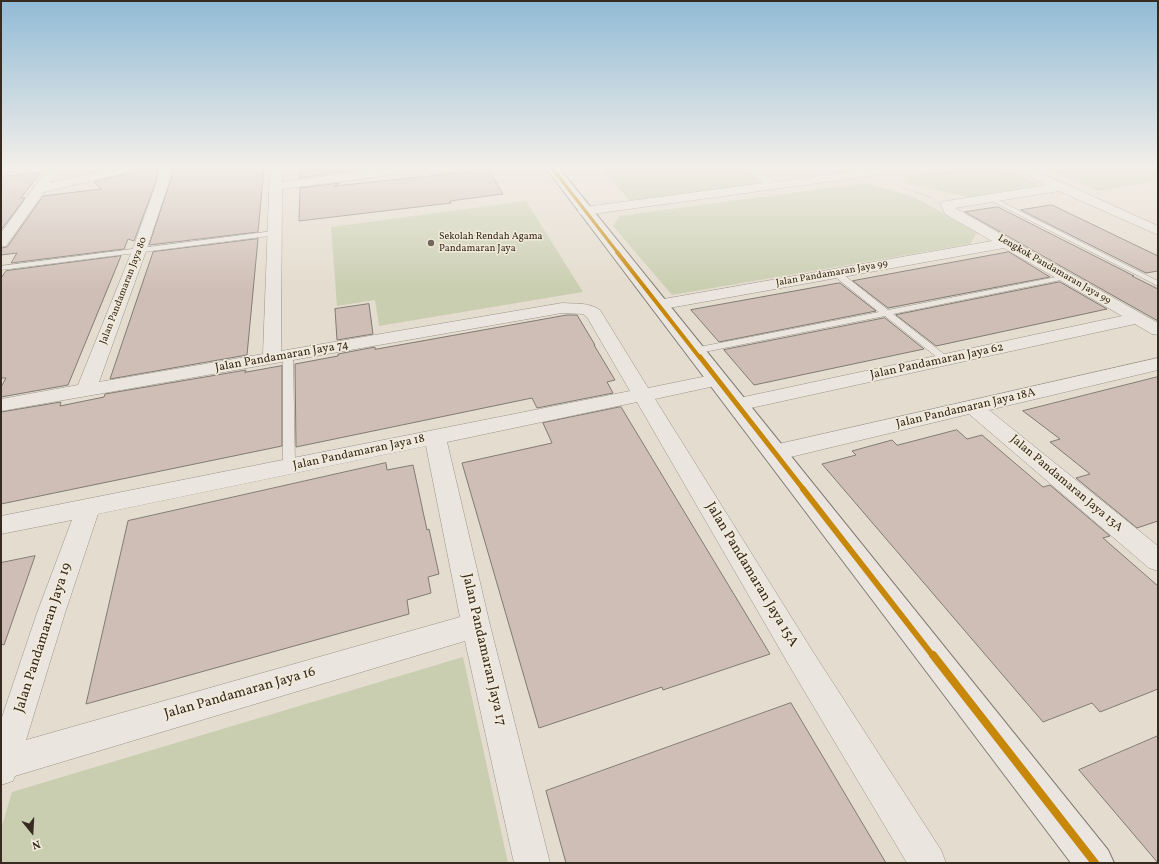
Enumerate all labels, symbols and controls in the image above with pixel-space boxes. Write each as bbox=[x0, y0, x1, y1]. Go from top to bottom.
place label: Sekolah Rendah Agama Pandamaran Jaya bbox=[439, 231, 543, 254]
street label: Lengkok Pandamaran Jaya 99 bbox=[995, 233, 1113, 307]
street label: Jalan Pandamaran Jaya 80 bbox=[98, 236, 150, 346]
marker: Sekolah Rendah Agama Pandamaran Jaya bbox=[426, 238, 436, 248]
street label: Jalan Pandamaran Jaya 99 bbox=[775, 258, 889, 290]
street label: Jalan Pandamaran Jaya 74 bbox=[214, 338, 350, 376]
street label: Jalan Pandamaran Jaya 62 bbox=[869, 341, 1005, 383]
street label: Jalan Pandamaran Jaya 18A bbox=[895, 386, 1037, 432]
street label: Jalan Pandamaran Jaya 18 bbox=[292, 432, 426, 474]
street label: Jalan Pandamaran Jaya 13A bbox=[1007, 433, 1125, 535]
street label: Jalan Pandamaran Jaya 15A bbox=[701, 499, 801, 651]
street label: Jalan Pandamaran Jaya 19 bbox=[12, 561, 76, 715]
street label: Jalan Pandamaran Jaya 17 bbox=[457, 572, 509, 728]
street label: Jalan Pandamaran Jaya 16 bbox=[162, 664, 318, 724]
north arrow bbox=[12, 812, 52, 852]
text: N bbox=[30, 836, 42, 852]

